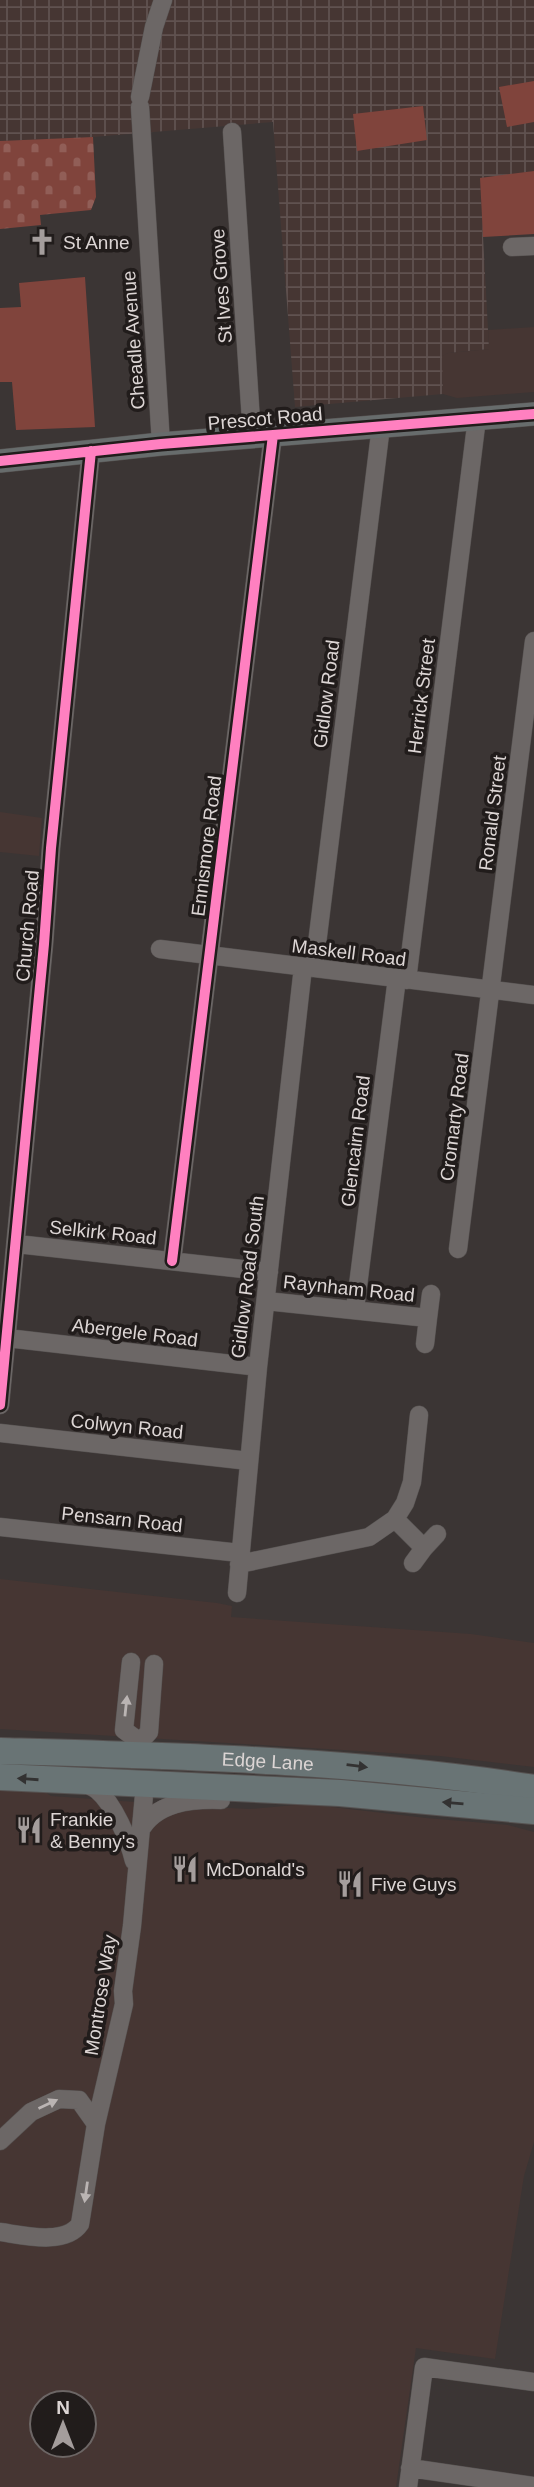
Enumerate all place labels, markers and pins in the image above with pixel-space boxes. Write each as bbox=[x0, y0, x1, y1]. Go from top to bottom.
church icon: St Anne bbox=[27, 227, 57, 257]
place label: St Anne bbox=[63, 232, 130, 253]
place label: Frankie & Benny's bbox=[50, 1809, 135, 1852]
restaurant icon: Frankie & Benny's bbox=[14, 1815, 44, 1845]
restaurant icon: McDonald's bbox=[170, 1854, 200, 1884]
place label: McDonald's bbox=[206, 1859, 305, 1880]
restaurant icon: Five Guys bbox=[335, 1869, 365, 1899]
place label: Five Guys bbox=[371, 1874, 457, 1895]

